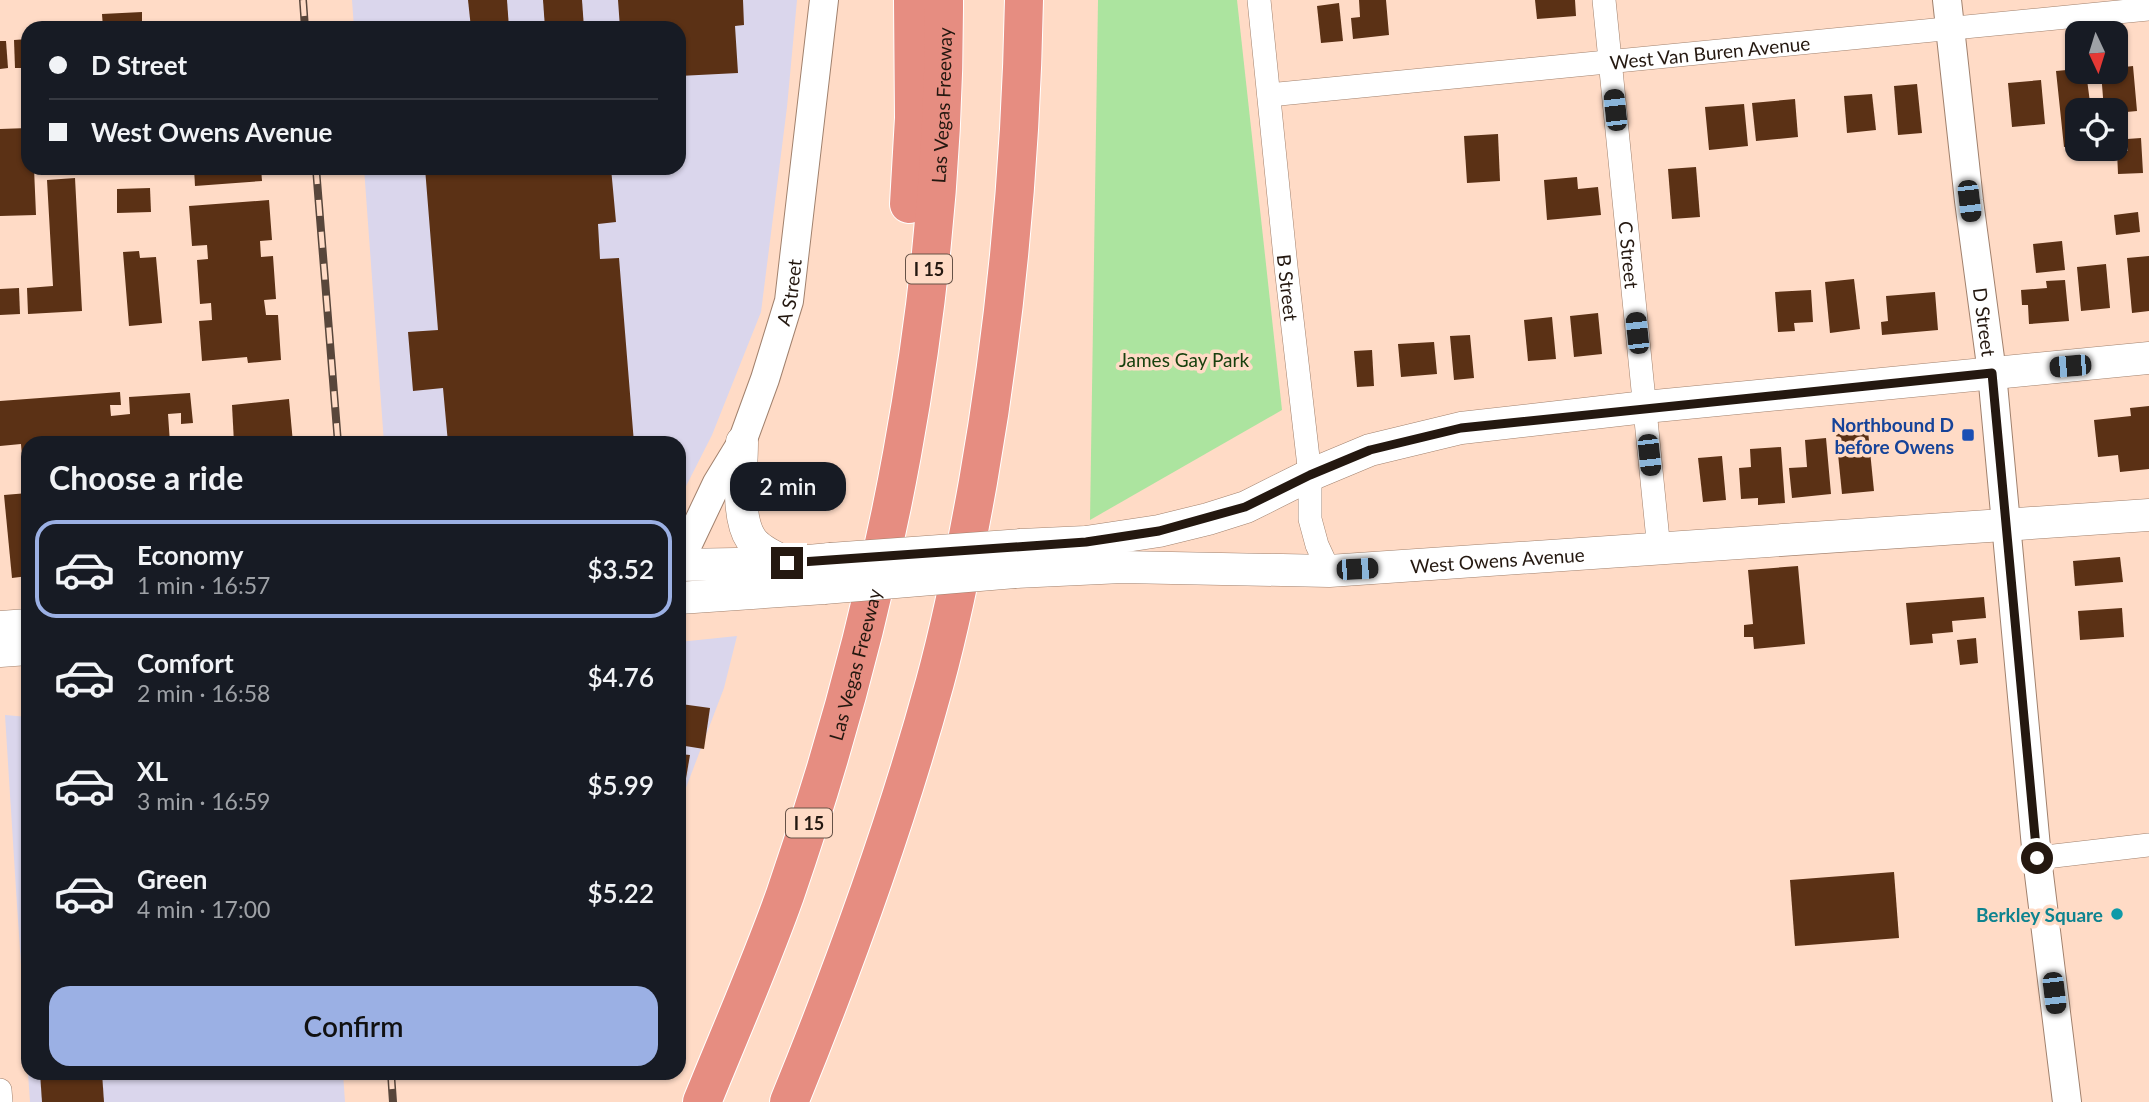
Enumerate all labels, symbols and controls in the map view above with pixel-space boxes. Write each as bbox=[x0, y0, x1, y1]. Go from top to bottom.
north arrow bbox=[2065, 21, 2128, 84]
map controls bbox=[2065, 21, 2128, 161]
street label: Las Vegas Freeway bbox=[926, 27, 955, 184]
street label: West Van Buren Avenue bbox=[1609, 31, 1811, 73]
text: D Street bbox=[91, 49, 187, 81]
car bbox=[1603, 88, 1628, 132]
button: locate bbox=[2065, 98, 2128, 161]
text: West Owens Avenue bbox=[91, 116, 333, 148]
car bbox=[1957, 179, 1982, 223]
street label: C Street bbox=[1615, 220, 1644, 290]
street label: B Street bbox=[1273, 253, 1304, 322]
road number: I 15 bbox=[906, 255, 952, 284]
street label: A Street bbox=[771, 257, 805, 328]
street label: D Street bbox=[1969, 286, 2001, 358]
car bbox=[1625, 311, 1650, 355]
park label: James Gay Park bbox=[1119, 348, 1249, 371]
car bbox=[2049, 354, 2092, 378]
place label: Northbound D before Owens bbox=[1831, 413, 1954, 458]
marker: Northbound D before Owens bbox=[1960, 427, 1976, 443]
car bbox=[1637, 433, 1662, 477]
text: Choose a ride bbox=[49, 458, 243, 497]
callout: 2 min bbox=[729, 462, 845, 510]
text: 2 min bbox=[760, 472, 816, 500]
icon: car bbox=[53, 538, 116, 601]
text: Economy bbox=[137, 539, 243, 571]
street label: West Owens Avenue bbox=[1410, 542, 1585, 577]
route end bbox=[771, 547, 803, 579]
text: $3.52 bbox=[588, 553, 654, 585]
car bbox=[1336, 557, 1379, 581]
text: 1 min · 16:57 bbox=[137, 571, 270, 599]
street label: Las Vegas Freeway bbox=[823, 586, 885, 743]
icon: car bbox=[53, 646, 116, 709]
text: Comfort bbox=[137, 647, 234, 679]
text: $4.76 bbox=[588, 661, 654, 693]
text: 2 min · 16:58 bbox=[137, 679, 270, 707]
icon: car bbox=[53, 754, 116, 817]
text: XL bbox=[137, 755, 168, 787]
text: $5.99 bbox=[588, 769, 654, 801]
text: 3 min · 16:59 bbox=[137, 787, 270, 815]
road number: I 15 bbox=[786, 808, 832, 838]
route start bbox=[2021, 842, 2053, 874]
icon: car bbox=[53, 862, 116, 925]
text: Green bbox=[137, 863, 207, 895]
text: $5.22 bbox=[588, 877, 654, 909]
text: 4 min · 17:00 bbox=[137, 895, 270, 923]
place label: Berkley Square bbox=[1976, 903, 2103, 926]
marker: Berkley Square bbox=[2109, 906, 2125, 922]
car bbox=[2042, 971, 2067, 1015]
button: Confirm bbox=[49, 986, 658, 1066]

